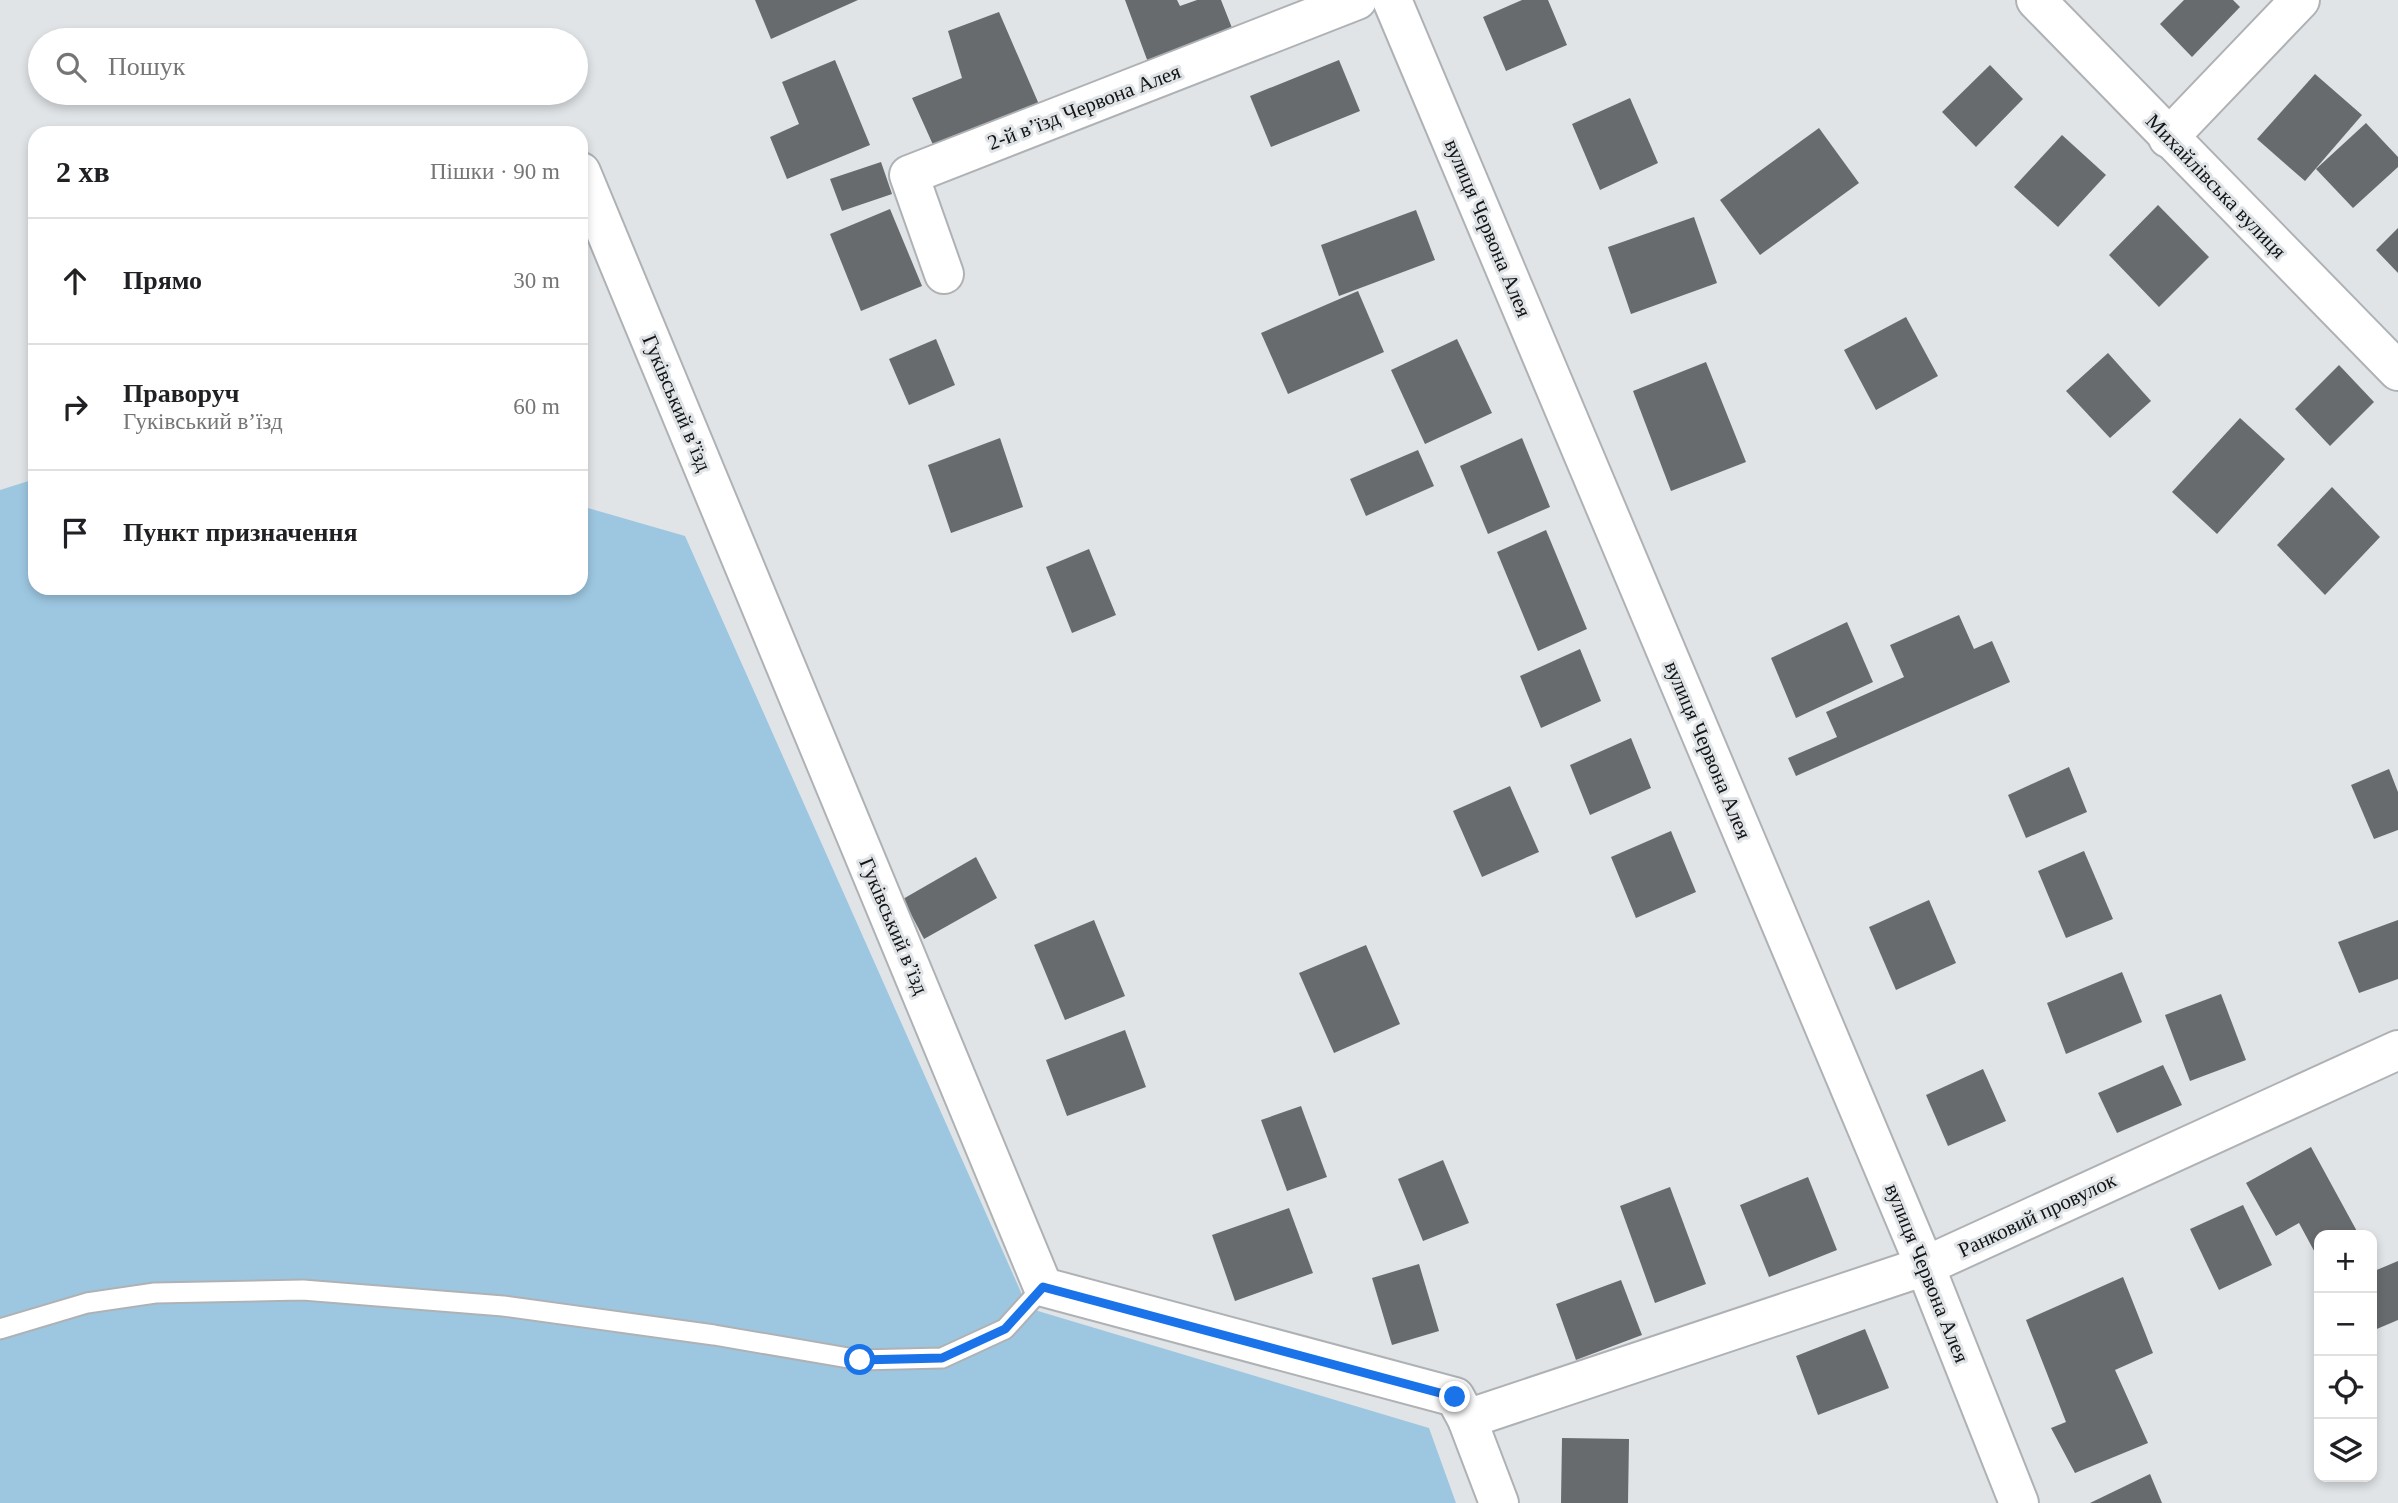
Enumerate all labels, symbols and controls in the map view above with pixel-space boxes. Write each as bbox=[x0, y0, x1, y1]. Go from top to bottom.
search box bbox=[28, 28, 588, 105]
icon: search bbox=[52, 48, 90, 86]
text: Пошук bbox=[108, 52, 185, 81]
street label: 2-й в’їзд Червона Алея bbox=[984, 59, 1184, 155]
street label: Михайлівська вулиця bbox=[2141, 109, 2291, 263]
street label: вулиця Червона Алея bbox=[1440, 135, 1536, 321]
text: 2 хв bbox=[56, 155, 110, 188]
text: Пішки · 90 m bbox=[430, 159, 560, 184]
icon: ahead bbox=[56, 262, 94, 300]
text: Прямо bbox=[123, 266, 202, 295]
text: 30 m bbox=[513, 268, 560, 293]
street label: Гуківський в’їзд bbox=[637, 331, 717, 475]
text: Праворуч bbox=[123, 379, 239, 408]
icon: right bbox=[56, 388, 94, 426]
text: 60 m bbox=[513, 394, 560, 419]
text: Гуківський в’їзд bbox=[123, 409, 283, 434]
icon: arrive bbox=[56, 514, 94, 552]
text: Пункт призначення bbox=[123, 518, 358, 547]
street label: вулиця Червона Алея bbox=[1660, 657, 1756, 843]
street label: Гуківський в’їзд bbox=[854, 854, 934, 998]
street label: Ранковий провулок bbox=[1954, 1168, 2121, 1262]
street label: вулиця Червона Алея bbox=[1880, 1180, 1974, 1366]
map controls bbox=[2314, 1230, 2377, 1482]
button: + bbox=[2314, 1230, 2377, 1293]
button: − bbox=[2314, 1293, 2377, 1356]
route start bbox=[844, 1344, 875, 1375]
button: locate bbox=[2314, 1356, 2377, 1419]
route end bbox=[1439, 1381, 1470, 1412]
button: layers bbox=[2314, 1419, 2377, 1482]

